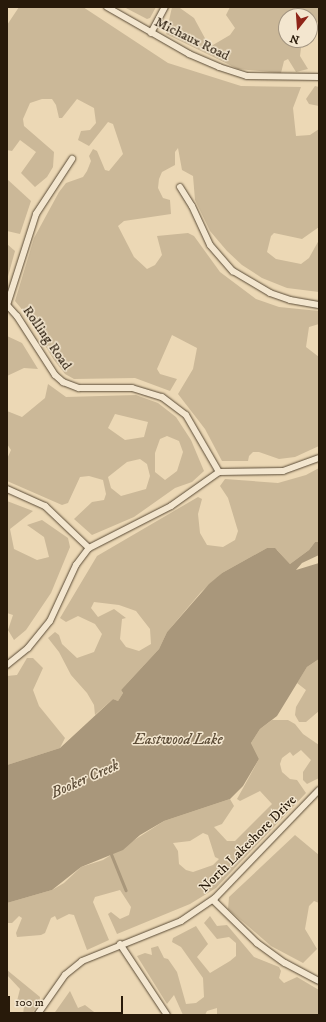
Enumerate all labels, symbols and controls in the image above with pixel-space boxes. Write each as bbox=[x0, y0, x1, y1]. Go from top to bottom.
north arrow bbox=[278, 8, 318, 48]
street label: Michaux Road bbox=[152, 14, 232, 64]
text: N bbox=[288, 31, 301, 47]
street label: Rolling Road bbox=[19, 303, 75, 373]
water label: Eastwood Lake bbox=[134, 731, 222, 749]
water label: Booker Creek bbox=[48, 756, 122, 802]
street label: North Lakeshore Drive bbox=[196, 792, 300, 896]
scale bar bbox=[10, 988, 125, 1014]
text: 100 m bbox=[15, 995, 44, 1010]

